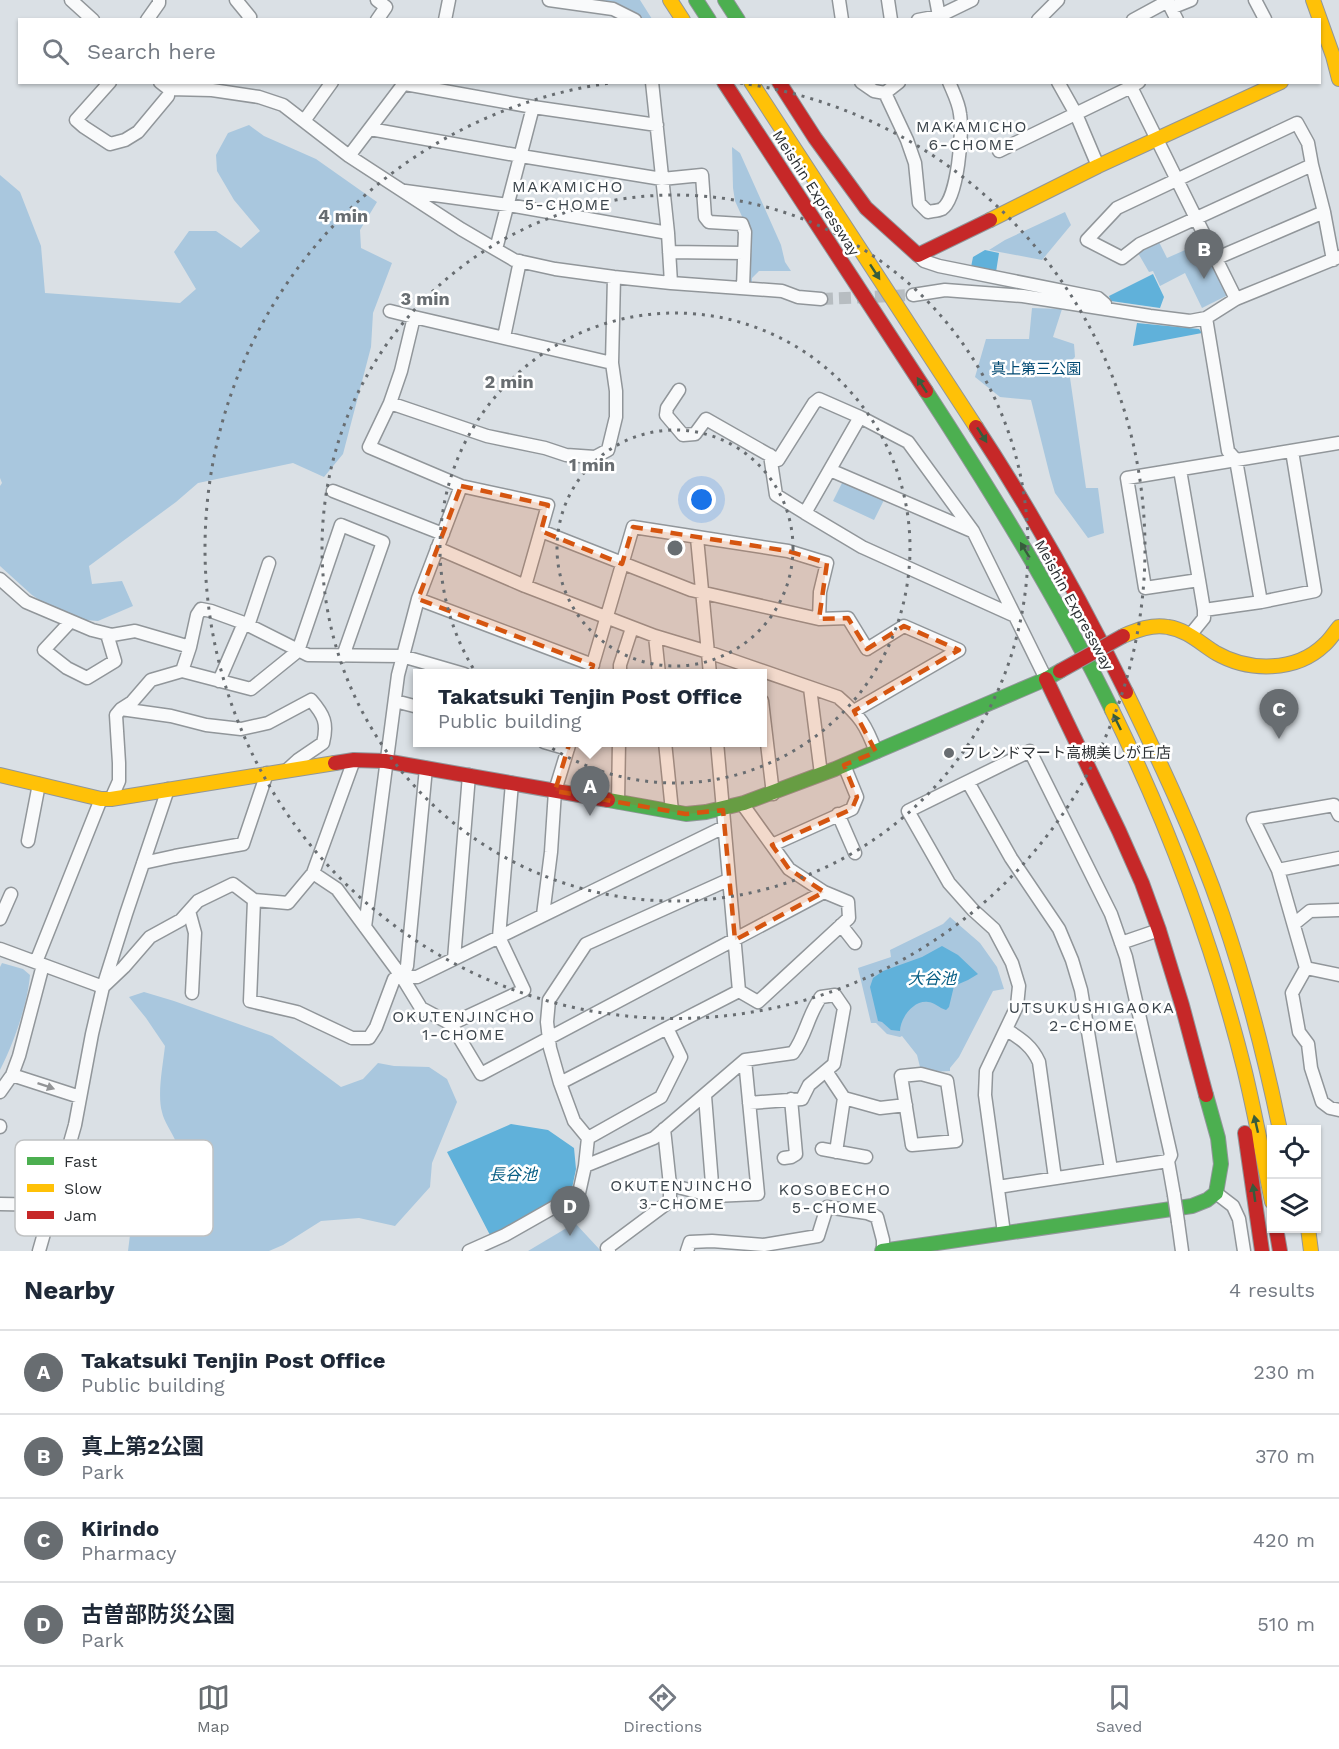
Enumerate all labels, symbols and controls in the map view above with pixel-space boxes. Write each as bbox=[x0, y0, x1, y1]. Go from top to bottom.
search box bbox=[18, 18, 1321, 84]
icon: search bbox=[39, 35, 72, 68]
text: Search here bbox=[87, 39, 216, 64]
district label: MAKAMICHO 6-CHOME bbox=[916, 117, 1028, 154]
street label: Meishin Expressway bbox=[769, 127, 863, 259]
district label: MAKAMICHO 5-CHOME bbox=[512, 177, 624, 214]
text: 4 min bbox=[318, 205, 368, 226]
pin: B bbox=[1184, 230, 1224, 279]
one-way arrow bbox=[869, 264, 880, 280]
text: 3 min bbox=[400, 288, 450, 309]
park label: 真上第三公園 bbox=[991, 360, 1081, 378]
text: 2 min bbox=[484, 371, 534, 392]
one-way arrow bbox=[916, 377, 928, 393]
one-way arrow bbox=[976, 427, 987, 443]
text: 1 min bbox=[569, 454, 615, 475]
your location bbox=[687, 485, 716, 514]
street label: Meishin Expressway bbox=[1031, 537, 1117, 673]
centre of rings bbox=[665, 538, 685, 558]
one-way arrow bbox=[1020, 542, 1031, 558]
popup bbox=[413, 669, 767, 747]
text: Takatsuki Tenjin Post Office bbox=[438, 684, 742, 709]
pin: C bbox=[1260, 690, 1298, 739]
text: Public building bbox=[438, 709, 582, 733]
one-way arrow bbox=[1113, 713, 1122, 730]
place label: フレンドマート高槻美しが丘店 bbox=[961, 744, 1171, 762]
marker: フレンドマート高槻美しが丘店 bbox=[942, 746, 956, 760]
pin: A bbox=[570, 766, 610, 816]
water label: 大谷池 bbox=[908, 969, 958, 988]
district label: UTSUKUSHIGAOKA 2-CHOME bbox=[1009, 998, 1175, 1035]
district label: OKUTENJINCHO 1-CHOME bbox=[392, 1007, 536, 1044]
one-way arrow bbox=[37, 1082, 55, 1091]
one-way arrow bbox=[1251, 1114, 1260, 1133]
map controls bbox=[1267, 1125, 1321, 1233]
button: locate bbox=[1267, 1125, 1321, 1179]
legend bbox=[15, 1140, 213, 1236]
text: Fast bbox=[64, 1152, 97, 1171]
water label: 長谷池 bbox=[489, 1165, 539, 1184]
district label: OKUTENJINCHO 3-CHOME bbox=[610, 1176, 754, 1213]
text: Slow bbox=[64, 1179, 102, 1198]
button: layers bbox=[1267, 1179, 1321, 1233]
district label: KOSOBECHO 5-CHOME bbox=[779, 1180, 891, 1217]
one-way arrow bbox=[1249, 1183, 1258, 1202]
pin: D bbox=[550, 1186, 590, 1236]
text: Jam bbox=[64, 1206, 97, 1225]
text: Nearby bbox=[24, 1275, 115, 1305]
text: 4 results bbox=[1229, 1278, 1315, 1302]
text: Takatsuki Tenjin Post Office bbox=[81, 1348, 385, 1373]
text: A bbox=[37, 1360, 50, 1384]
text: 230 m bbox=[1253, 1360, 1315, 1384]
text: Public building bbox=[81, 1373, 225, 1397]
text: 真上第2公園 bbox=[81, 1434, 204, 1459]
text: B bbox=[37, 1444, 50, 1468]
text: 370 m bbox=[1255, 1444, 1315, 1468]
text: Park bbox=[81, 1460, 124, 1484]
text: Kirindo bbox=[81, 1516, 159, 1541]
text: C bbox=[37, 1528, 50, 1552]
text: 420 m bbox=[1253, 1528, 1315, 1552]
text: Pharmacy bbox=[81, 1541, 177, 1565]
text: 古曽部防災公園 bbox=[81, 1602, 235, 1627]
text: D bbox=[36, 1612, 51, 1636]
text: 510 m bbox=[1257, 1612, 1315, 1636]
text: Park bbox=[81, 1628, 124, 1652]
tab: Map bbox=[197, 1681, 230, 1736]
tab: Directions bbox=[623, 1681, 702, 1736]
tab: Saved bbox=[1096, 1681, 1142, 1736]

